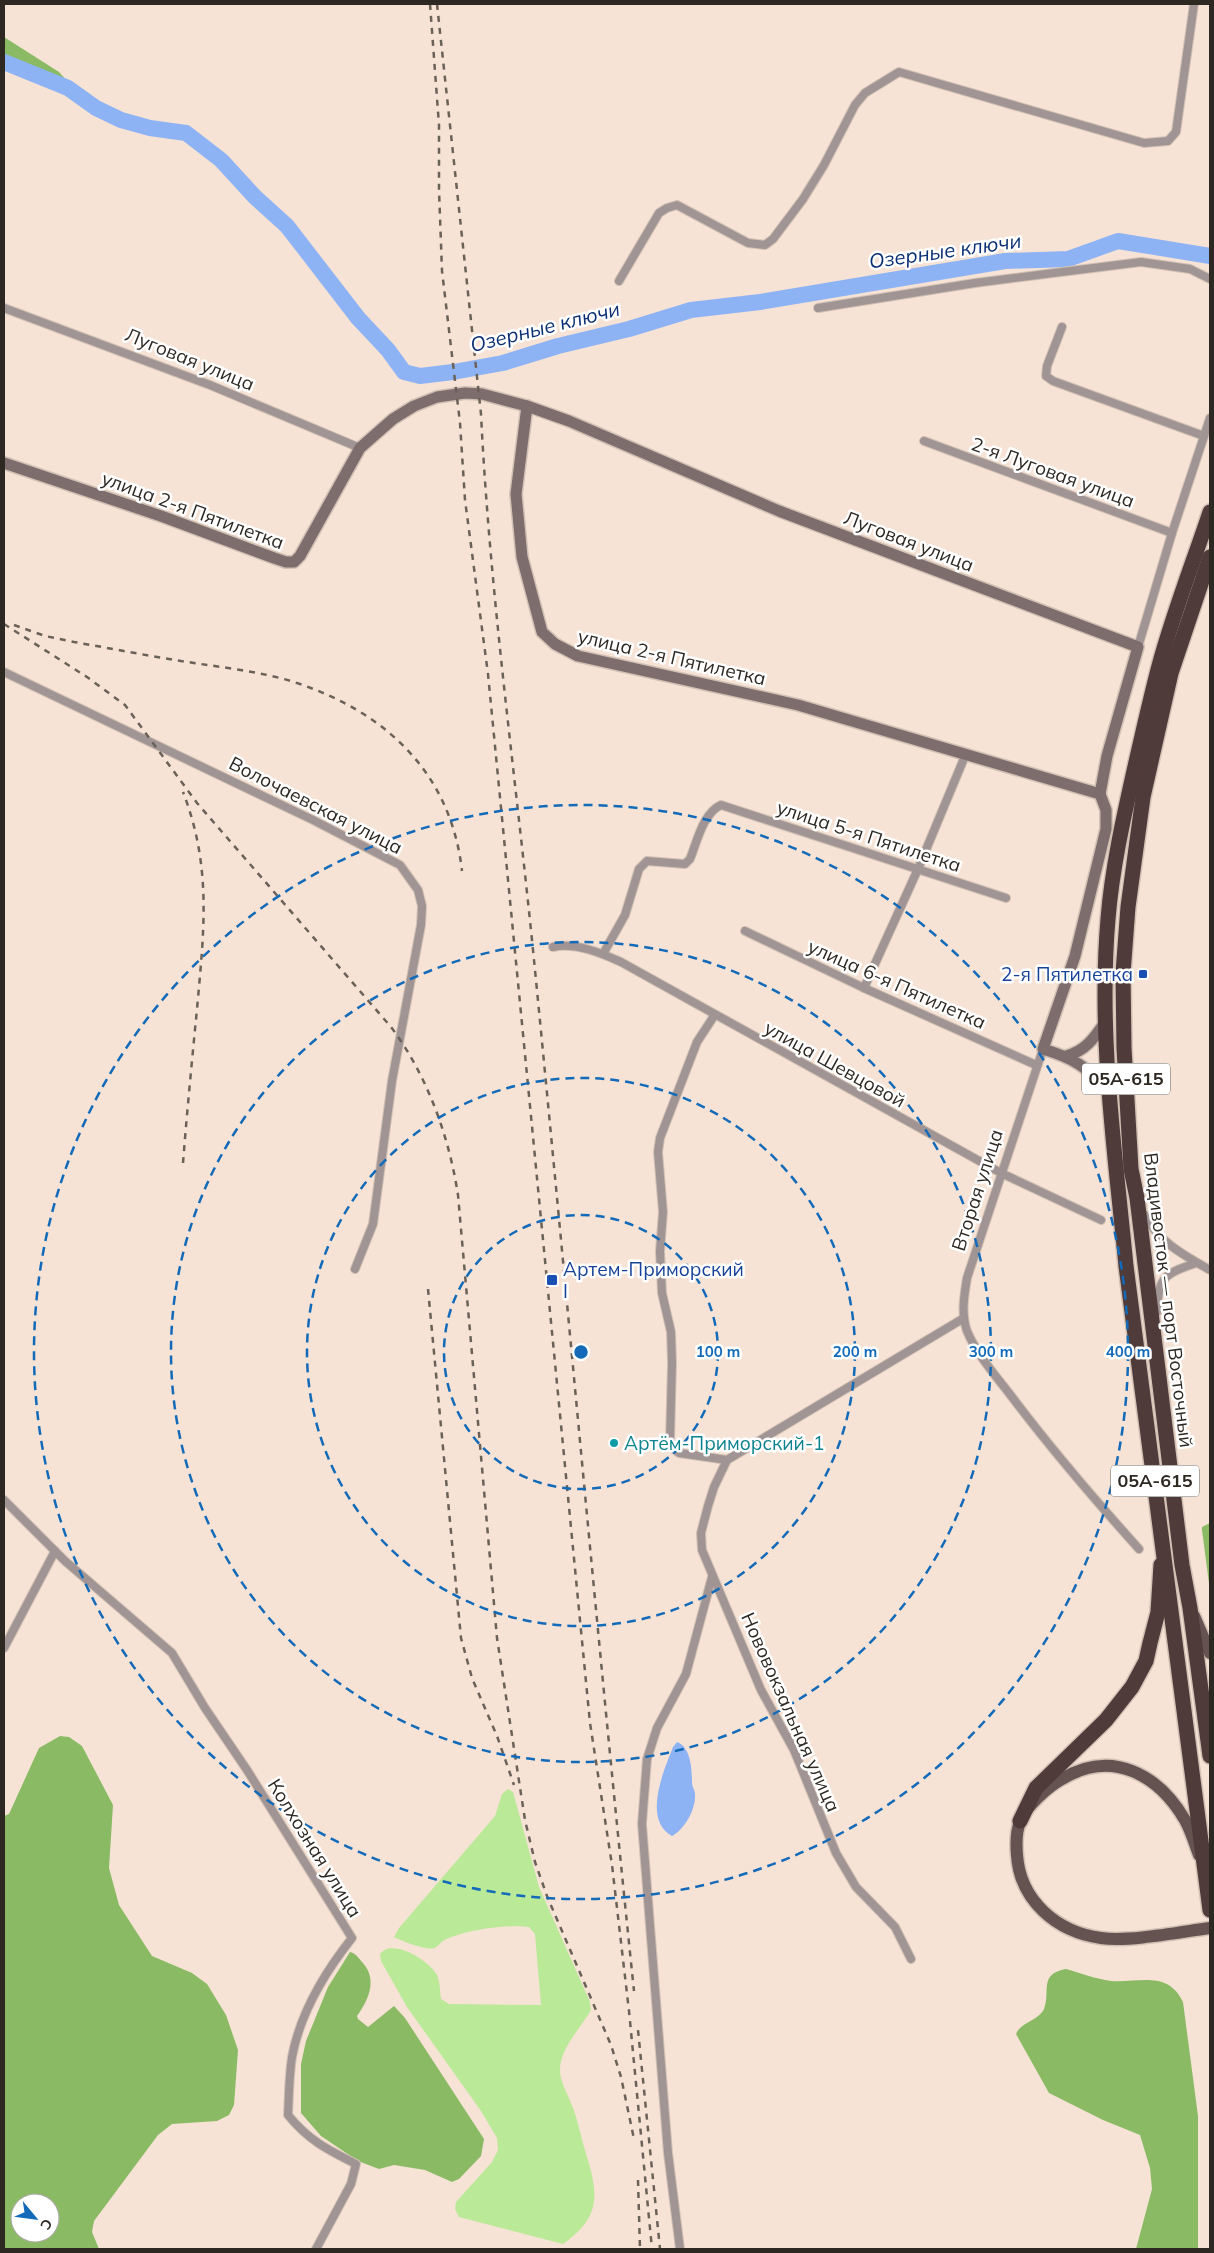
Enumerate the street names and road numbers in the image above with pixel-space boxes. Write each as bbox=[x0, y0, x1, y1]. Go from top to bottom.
street label: Луговая улица bbox=[122, 322, 258, 396]
street label: 2-я Луговая улица bbox=[968, 431, 1138, 513]
street label: улица 2-я Пятилетка bbox=[99, 466, 287, 554]
street label: Луговая улица bbox=[841, 505, 977, 577]
street label: улица 2-я Пятилетка bbox=[576, 624, 768, 690]
street label: Волочаевская улица bbox=[225, 751, 407, 859]
street label: улица 5-я Пятилетка bbox=[774, 795, 964, 877]
street label: улица 6-я Пятилетка bbox=[804, 934, 990, 1034]
street label: улица Шевцовой bbox=[760, 1015, 910, 1113]
road number: 05А-615 bbox=[1082, 1064, 1170, 1094]
street label: Вторая улица bbox=[946, 1126, 1008, 1254]
street label: Владивосток — порт Восточный bbox=[1139, 1151, 1199, 1449]
road number: 05А-615 bbox=[1111, 1465, 1199, 1496]
street label: Нововокзальная улица bbox=[736, 1609, 846, 1815]
street label: Колхозная улица bbox=[263, 1774, 367, 1922]

